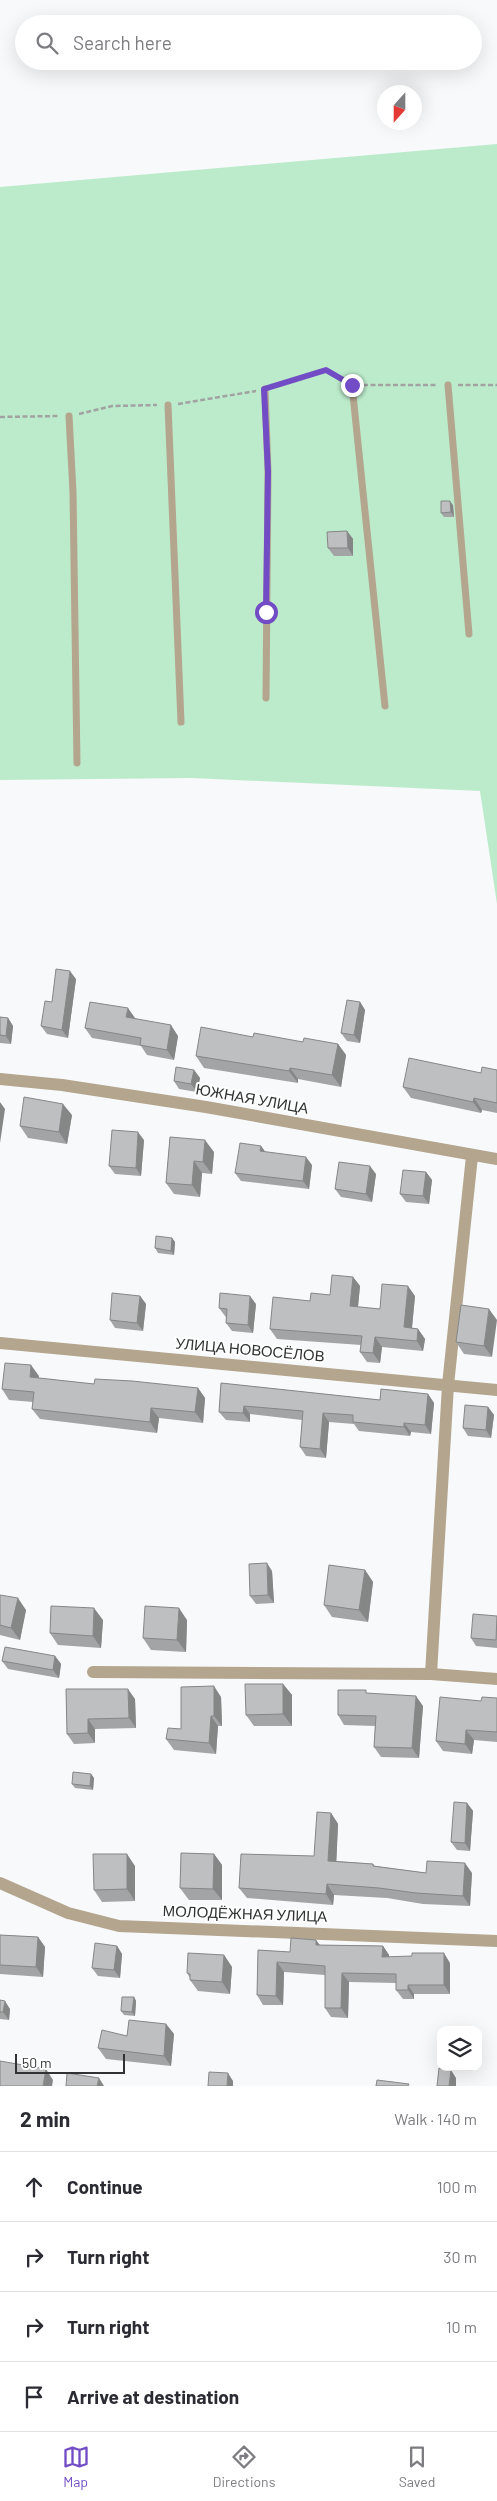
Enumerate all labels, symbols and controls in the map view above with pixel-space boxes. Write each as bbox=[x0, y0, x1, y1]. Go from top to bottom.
search box bbox=[15, 15, 482, 70]
icon: search bbox=[33, 29, 61, 57]
text: Search here bbox=[73, 31, 172, 54]
north arrow bbox=[377, 85, 422, 130]
route end bbox=[341, 374, 364, 397]
route start bbox=[255, 601, 278, 624]
street label: ЮЖНАЯ УЛИЦА bbox=[194, 1079, 310, 1117]
street label: УЛИЦА НОВОСЁЛОВ bbox=[175, 1334, 325, 1364]
street label: МОЛОДЁЖНАЯ УЛИЦА bbox=[162, 1901, 328, 1925]
map controls bbox=[437, 2026, 482, 2071]
button: layers bbox=[437, 2026, 482, 2071]
scale bar bbox=[15, 2051, 125, 2074]
text: 50 m bbox=[22, 2054, 51, 2071]
text: 2 min bbox=[20, 2106, 70, 2131]
text: Walk · 140 m bbox=[394, 2109, 477, 2128]
icon: ahead bbox=[20, 2173, 48, 2201]
text: Continue bbox=[67, 2175, 143, 2198]
text: 100 m bbox=[437, 2177, 477, 2196]
icon: right bbox=[20, 2243, 48, 2271]
text: Turn right bbox=[67, 2245, 149, 2268]
text: 30 m bbox=[443, 2247, 477, 2266]
icon: right bbox=[20, 2313, 48, 2341]
text: Turn right bbox=[67, 2315, 149, 2338]
text: 10 m bbox=[446, 2317, 477, 2336]
icon: arrive bbox=[20, 2383, 48, 2411]
text: Arrive at destination bbox=[67, 2385, 239, 2408]
tab: Map bbox=[62, 2443, 90, 2490]
tab: Directions bbox=[213, 2443, 275, 2490]
tab: Saved bbox=[399, 2443, 435, 2490]

